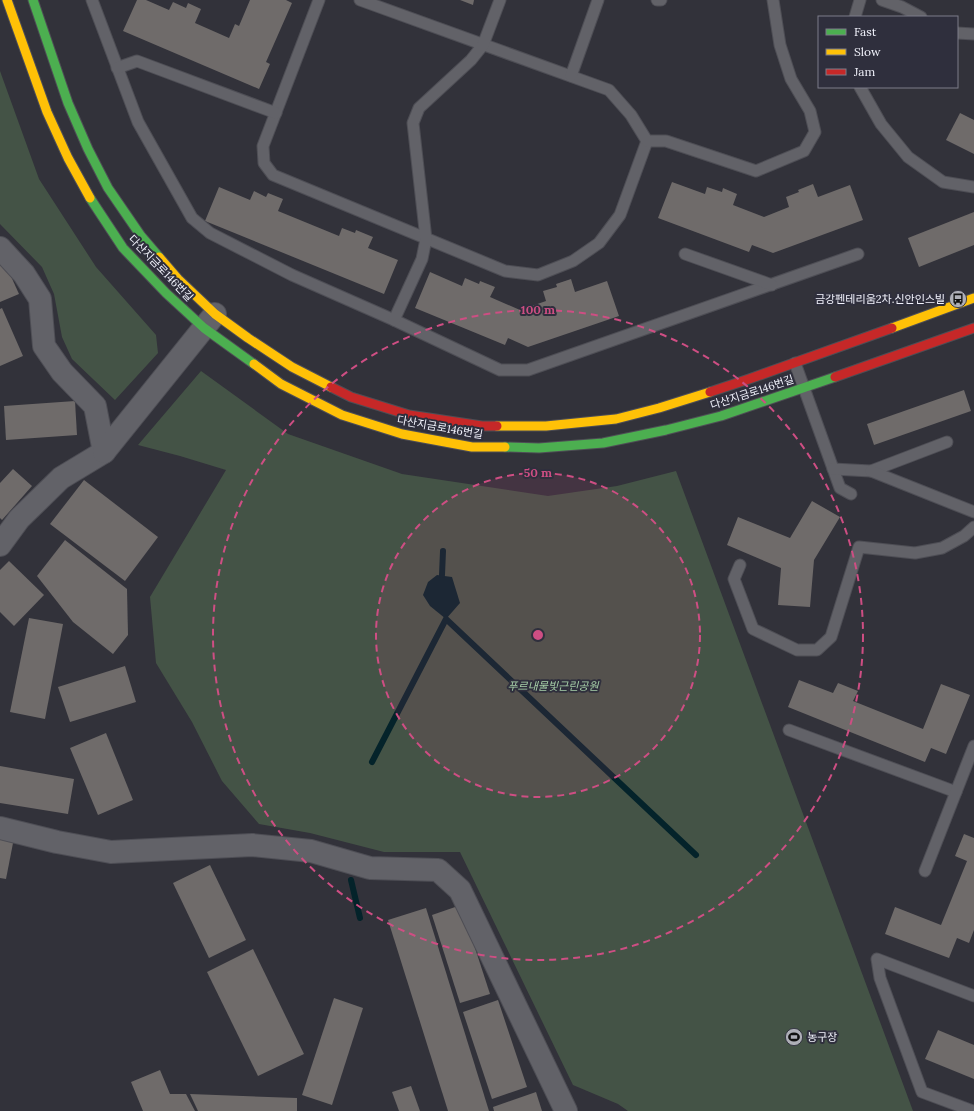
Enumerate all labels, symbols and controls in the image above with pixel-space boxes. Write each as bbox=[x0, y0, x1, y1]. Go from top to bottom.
legend bbox=[818, 16, 958, 88]
text: Fast bbox=[854, 24, 877, 39]
text: Slow bbox=[854, 44, 881, 59]
text: Jam bbox=[853, 64, 875, 79]
street label: 다산지금로146번길 bbox=[126, 232, 196, 304]
bus stop icon: 금강펜테리움2차.신안인스빌 bbox=[948, 289, 968, 309]
place label: 금강펜테리움2차.신안인스빌 bbox=[815, 292, 945, 306]
text: 100 m bbox=[521, 302, 555, 317]
street label: 다산지금로146번길 bbox=[708, 372, 796, 412]
street label: 다산지금로146번길 bbox=[396, 413, 484, 441]
text: 50 m bbox=[524, 465, 552, 480]
centre of rings bbox=[531, 628, 545, 642]
park label: 푸르내물빛근린공원 bbox=[507, 679, 599, 693]
sports icon: 농구장 bbox=[784, 1027, 804, 1047]
place label: 농구장 bbox=[807, 1030, 837, 1044]

